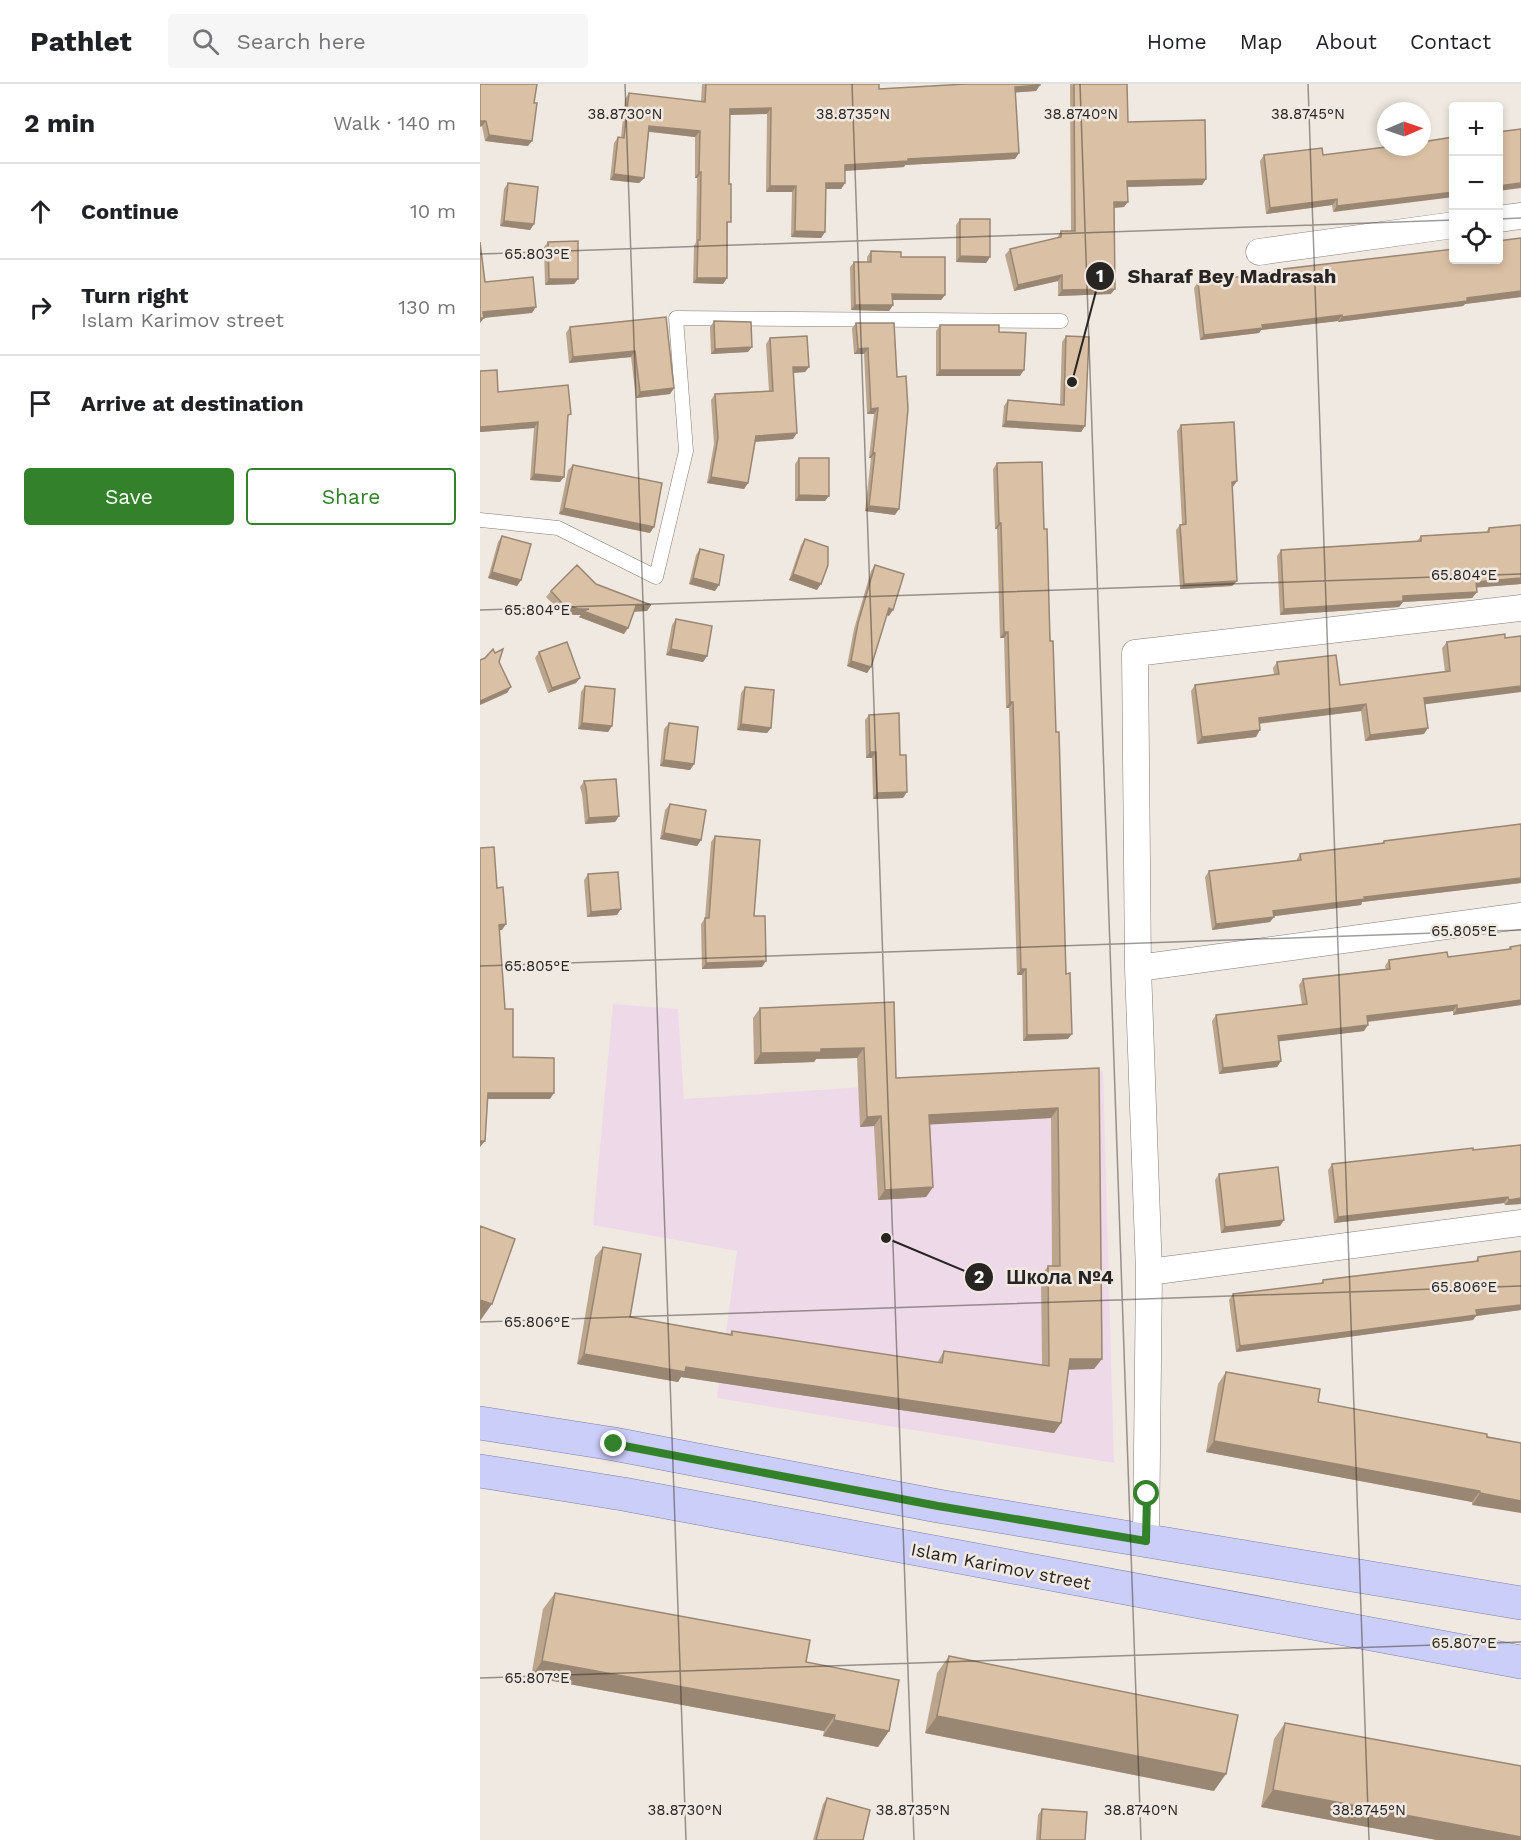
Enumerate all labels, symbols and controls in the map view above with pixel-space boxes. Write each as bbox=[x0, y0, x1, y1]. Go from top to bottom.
search box bbox=[168, 14, 588, 68]
text: Pathlet bbox=[30, 25, 132, 58]
icon: search bbox=[189, 25, 222, 58]
text: Search here bbox=[237, 29, 366, 54]
text: Home bbox=[1147, 29, 1207, 54]
text: Map bbox=[1240, 29, 1283, 54]
text: About bbox=[1316, 29, 1377, 54]
text: Contact bbox=[1410, 29, 1491, 54]
north arrow bbox=[1377, 102, 1431, 156]
map controls bbox=[1449, 102, 1503, 264]
button: + bbox=[1449, 102, 1503, 156]
text: 38.8730°N bbox=[587, 105, 663, 123]
text: 38.8735°N bbox=[816, 105, 890, 123]
text: 38.8740°N bbox=[1044, 105, 1118, 123]
text: 38.8745°N bbox=[1271, 105, 1345, 123]
text: 2 min bbox=[24, 108, 95, 138]
text: Walk · 140 m bbox=[333, 111, 456, 135]
button: − bbox=[1449, 156, 1503, 210]
icon: ahead bbox=[24, 195, 57, 228]
text: Continue bbox=[81, 199, 179, 224]
text: 10 m bbox=[410, 199, 456, 223]
button: locate bbox=[1449, 210, 1503, 264]
text: 65.803°E bbox=[504, 245, 570, 263]
callout: Sharaf Bey Madrasah bbox=[1085, 257, 1349, 295]
text: Sharaf Bey Madrasah bbox=[1128, 264, 1336, 288]
text: 1 bbox=[1096, 265, 1104, 286]
text: Turn right bbox=[81, 283, 188, 308]
icon: right bbox=[24, 291, 57, 324]
text: 130 m bbox=[398, 295, 456, 319]
text: Islam Karimov street bbox=[81, 308, 284, 332]
icon: arrive bbox=[24, 387, 57, 420]
text: Arrive at destination bbox=[81, 391, 304, 416]
button: Save bbox=[24, 468, 234, 525]
button: Share bbox=[246, 468, 456, 525]
text: 65.804°E bbox=[1431, 566, 1497, 584]
text: 65.804°E bbox=[504, 601, 570, 619]
text: 65.805°E bbox=[1431, 922, 1497, 940]
text: 65.805°E bbox=[504, 957, 570, 975]
callout: Школа №4 bbox=[964, 1258, 1126, 1296]
text: Школа №4 bbox=[1006, 1265, 1114, 1289]
text: 2 bbox=[974, 1266, 984, 1287]
text: 65.806°E bbox=[1431, 1278, 1497, 1296]
text: 65.806°E bbox=[504, 1313, 570, 1331]
route end bbox=[600, 1430, 626, 1456]
route start bbox=[1133, 1480, 1159, 1506]
street label: Islam Karimov street bbox=[909, 1538, 1093, 1594]
text: 65.807°E bbox=[1432, 1634, 1497, 1652]
text: 65.807°E bbox=[505, 1669, 570, 1687]
text: 38.8730°N bbox=[647, 1801, 723, 1819]
text: 38.8735°N bbox=[876, 1801, 950, 1819]
text: 38.8740°N bbox=[1104, 1801, 1178, 1819]
text: 38.8745°N bbox=[1332, 1801, 1406, 1819]

